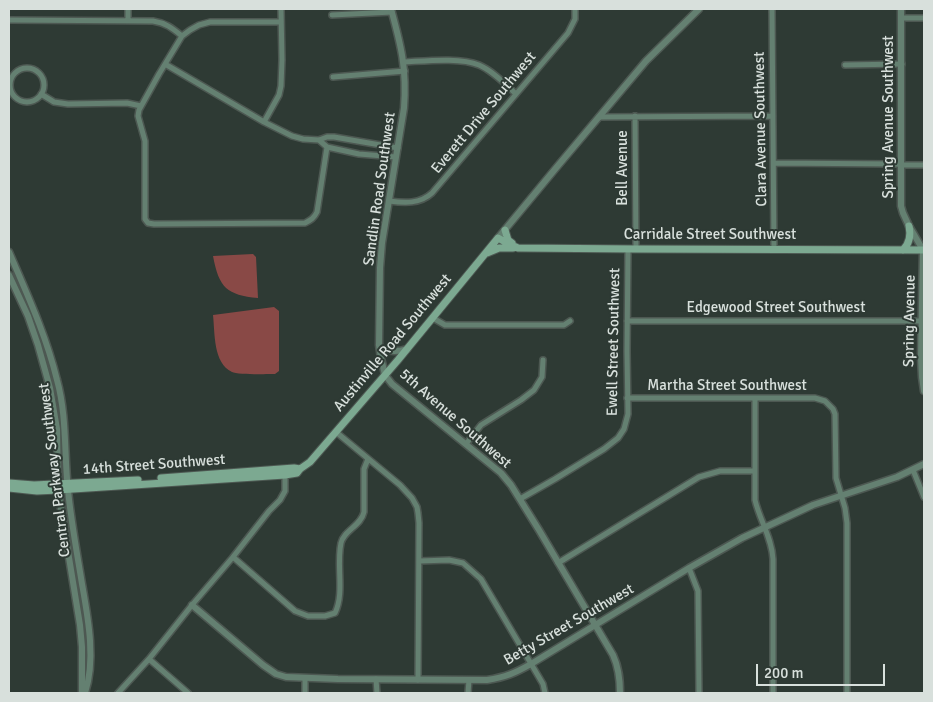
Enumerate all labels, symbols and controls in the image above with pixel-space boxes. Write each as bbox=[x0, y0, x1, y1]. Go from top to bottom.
street label: Spring Avenue Southwest bbox=[880, 35, 898, 199]
street label: Everett Drive Southwest bbox=[428, 49, 540, 177]
street label: Clara Avenue Southwest bbox=[751, 51, 771, 207]
street label: Sandlin Road Southwest bbox=[360, 111, 400, 267]
street label: Bell Avenue bbox=[614, 130, 632, 206]
street label: Carridale Street Southwest bbox=[624, 226, 796, 244]
street label: Ewell Street Southwest bbox=[604, 268, 624, 416]
street label: Austinville Road Southwest bbox=[330, 271, 456, 415]
street label: Spring Avenue bbox=[900, 275, 920, 367]
street label: Edgewood Street Southwest bbox=[687, 299, 865, 317]
street label: 5th Avenue Southwest bbox=[395, 365, 515, 473]
street label: Martha Street Southwest bbox=[647, 377, 807, 395]
street label: Central Parkway Southwest bbox=[35, 382, 75, 558]
street label: 14th Street Southwest bbox=[82, 451, 226, 479]
street label: Betty Street Southwest bbox=[501, 580, 637, 670]
scale bar bbox=[758, 654, 887, 686]
text: 200 m bbox=[764, 664, 804, 682]

